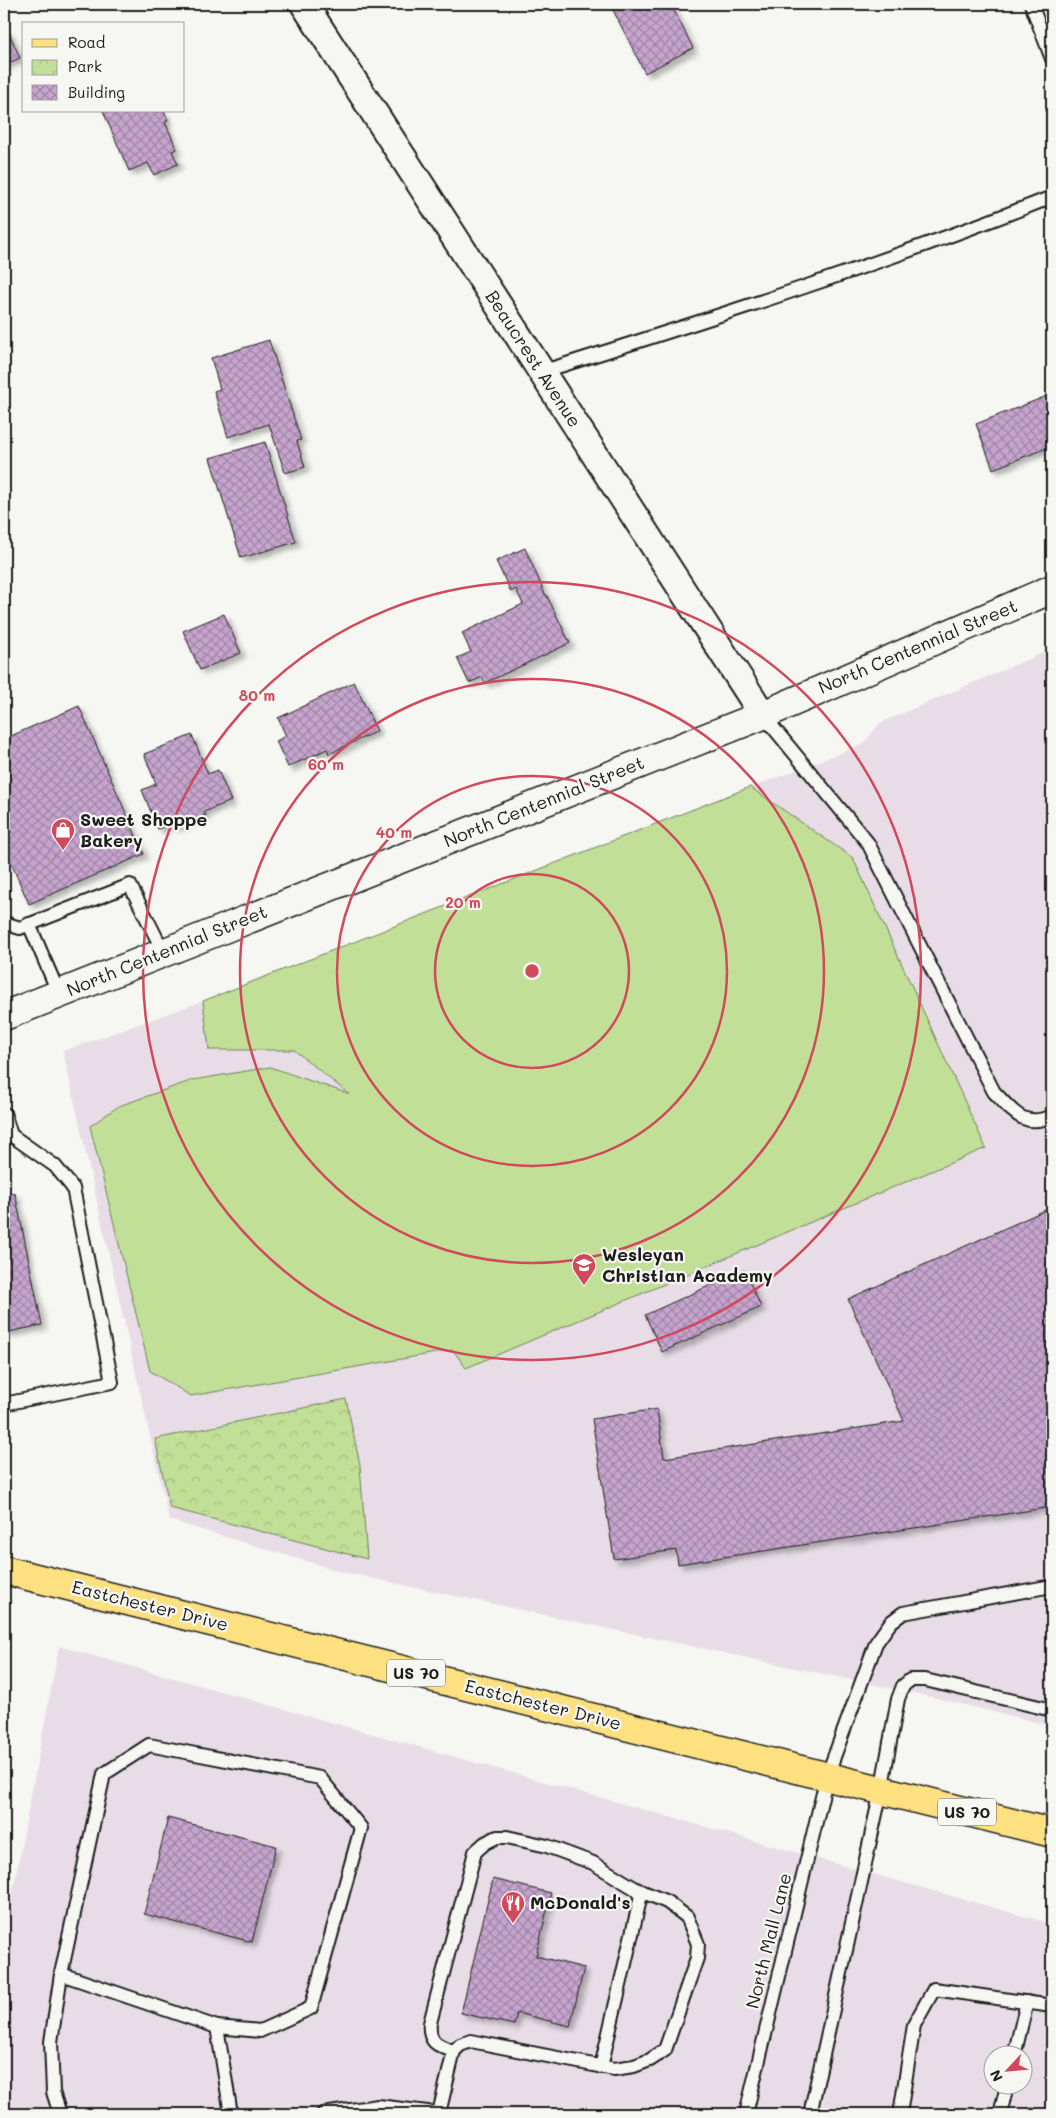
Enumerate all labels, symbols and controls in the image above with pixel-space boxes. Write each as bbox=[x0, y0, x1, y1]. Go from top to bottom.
legend bbox=[22, 22, 185, 112]
text: Road bbox=[68, 32, 105, 52]
text: Park bbox=[68, 56, 102, 76]
text: Building bbox=[68, 82, 125, 102]
street label: Beaucrest Avenue bbox=[481, 285, 587, 432]
street label: North Centennial Street bbox=[814, 593, 1021, 699]
text: 80 m bbox=[239, 685, 275, 705]
street label: North Centennial Street bbox=[440, 750, 647, 852]
text: 60 m bbox=[308, 754, 344, 774]
place label: Sweet Shoppe Bakery bbox=[80, 807, 207, 852]
shop icon: Sweet Shoppe Bakery bbox=[50, 817, 76, 851]
text: 40 m bbox=[376, 822, 412, 842]
text: 20 m bbox=[445, 892, 481, 912]
street label: North Centennial Street bbox=[63, 899, 270, 1001]
centre of rings bbox=[523, 962, 541, 980]
place label: Wesleyan Christian Academy bbox=[602, 1242, 773, 1287]
school or university icon: Wesleyan Christian Academy bbox=[571, 1252, 597, 1286]
street label: Eastchester Drive bbox=[70, 1574, 231, 1636]
road number: US 70 bbox=[387, 1660, 445, 1686]
street label: Eastchester Drive bbox=[463, 1673, 624, 1735]
road number: US 70 bbox=[938, 1798, 996, 1825]
street label: North Mall Lane bbox=[740, 1870, 796, 2011]
restaurant icon: McDonald's bbox=[500, 1890, 526, 1924]
place label: McDonald's bbox=[530, 1890, 631, 1914]
north arrow bbox=[984, 2046, 1034, 2096]
text: N bbox=[985, 2067, 1007, 2085]

